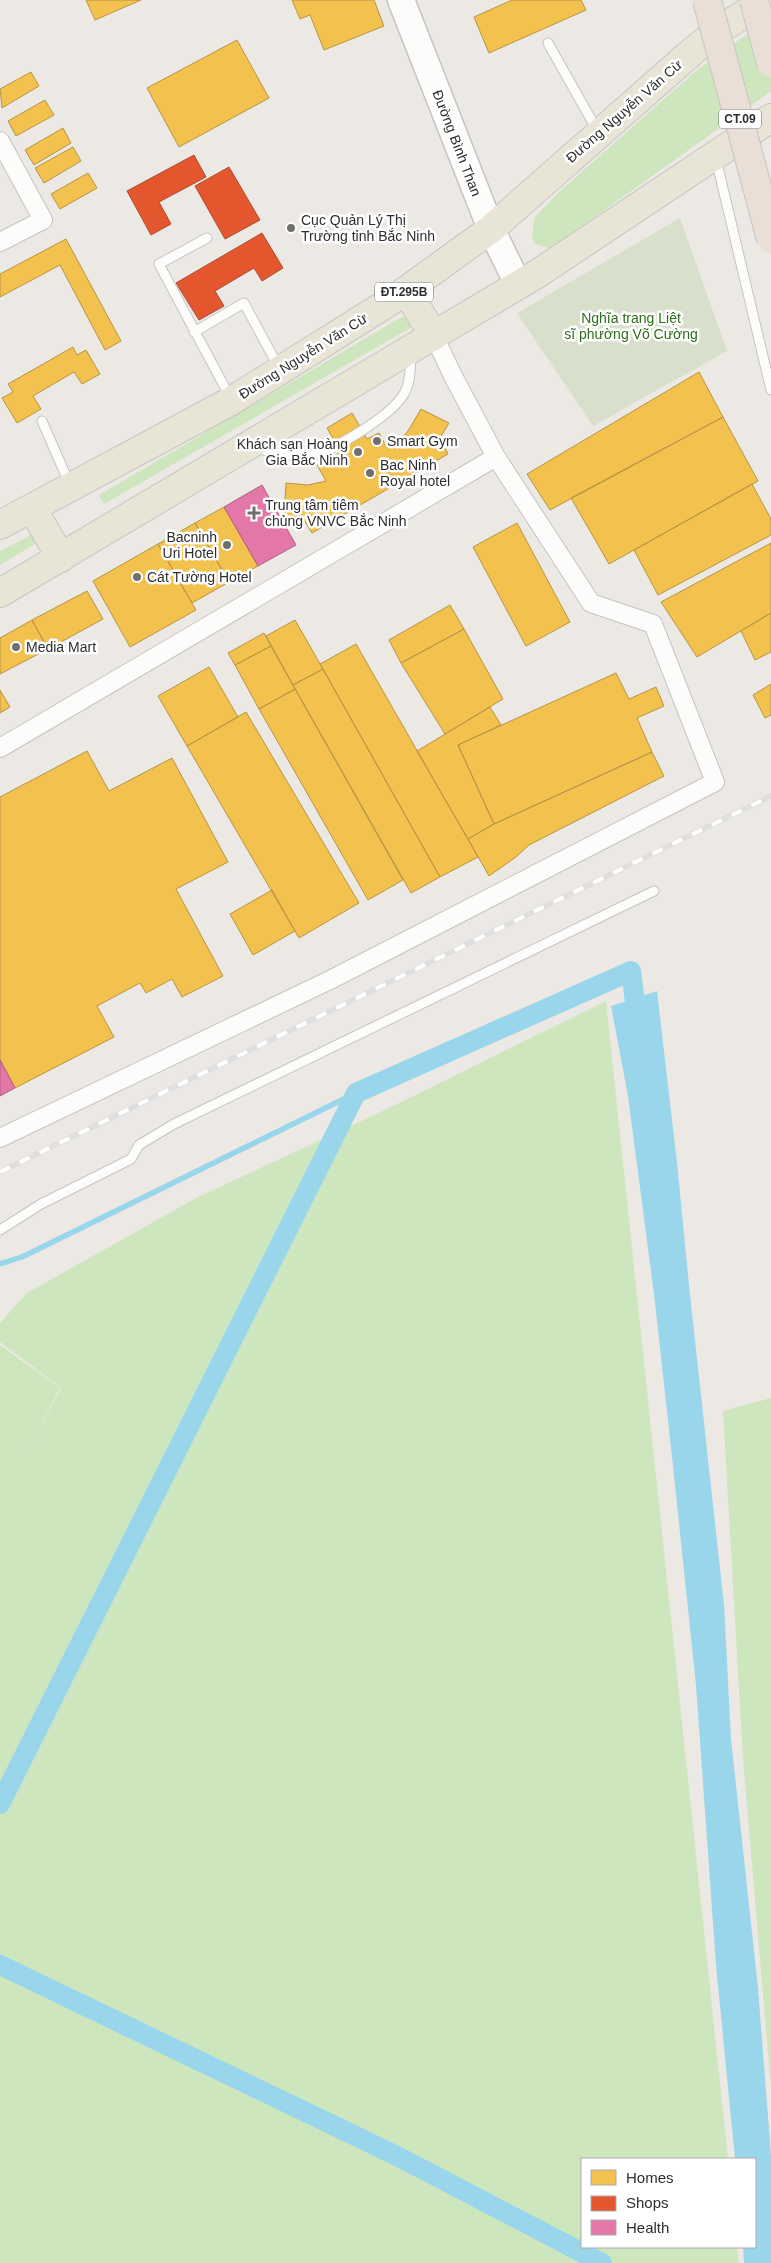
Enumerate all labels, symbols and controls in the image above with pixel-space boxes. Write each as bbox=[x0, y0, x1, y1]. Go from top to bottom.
street label: Đường Nguyễn Văn Cừ bbox=[563, 56, 685, 166]
street label: Đường Bình Than bbox=[429, 88, 485, 198]
road number: CT.09 bbox=[719, 110, 761, 128]
place label: Cục Quản Lý Thị Trường tỉnh Bắc Ninh bbox=[301, 212, 435, 244]
marker: Cục Quản Lý Thị Trường tỉnh Bắc Ninh bbox=[285, 222, 297, 234]
road number: ĐT.295B bbox=[375, 282, 433, 302]
street label: Đường Nguyễn Văn Cừ bbox=[236, 310, 370, 402]
park label: Nghĩa trang Liệt sĩ phường Võ Cường bbox=[564, 310, 698, 342]
place label: Smart Gym bbox=[387, 433, 458, 449]
marker: Smart Gym bbox=[371, 435, 383, 447]
place label: Khách sạn Hoàng Gia Bắc Ninh bbox=[237, 436, 348, 468]
marker: Khách sạn Hoàng Gia Bắc Ninh bbox=[352, 446, 364, 458]
place label: Bac Ninh Royal hotel bbox=[380, 457, 450, 489]
marker: Bac Ninh Royal hotel bbox=[364, 467, 376, 479]
place label: Trung tâm tiêm chủng VNVC Bắc Ninh bbox=[265, 497, 407, 529]
marker: Trung tâm tiêm chủng VNVC Bắc Ninh bbox=[247, 506, 261, 520]
place label: Bacninh Uri Hotel bbox=[163, 529, 217, 561]
marker: Bacninh Uri Hotel bbox=[221, 539, 233, 551]
place label: Cát Tường Hotel bbox=[147, 569, 252, 585]
marker: Cát Tường Hotel bbox=[131, 571, 143, 583]
place label: Media Mart bbox=[26, 639, 96, 655]
marker: Media Mart bbox=[10, 641, 22, 653]
legend bbox=[581, 2158, 756, 2248]
text: Homes bbox=[626, 2169, 674, 2186]
text: Shops bbox=[626, 2194, 669, 2211]
text: Health bbox=[626, 2219, 669, 2236]

